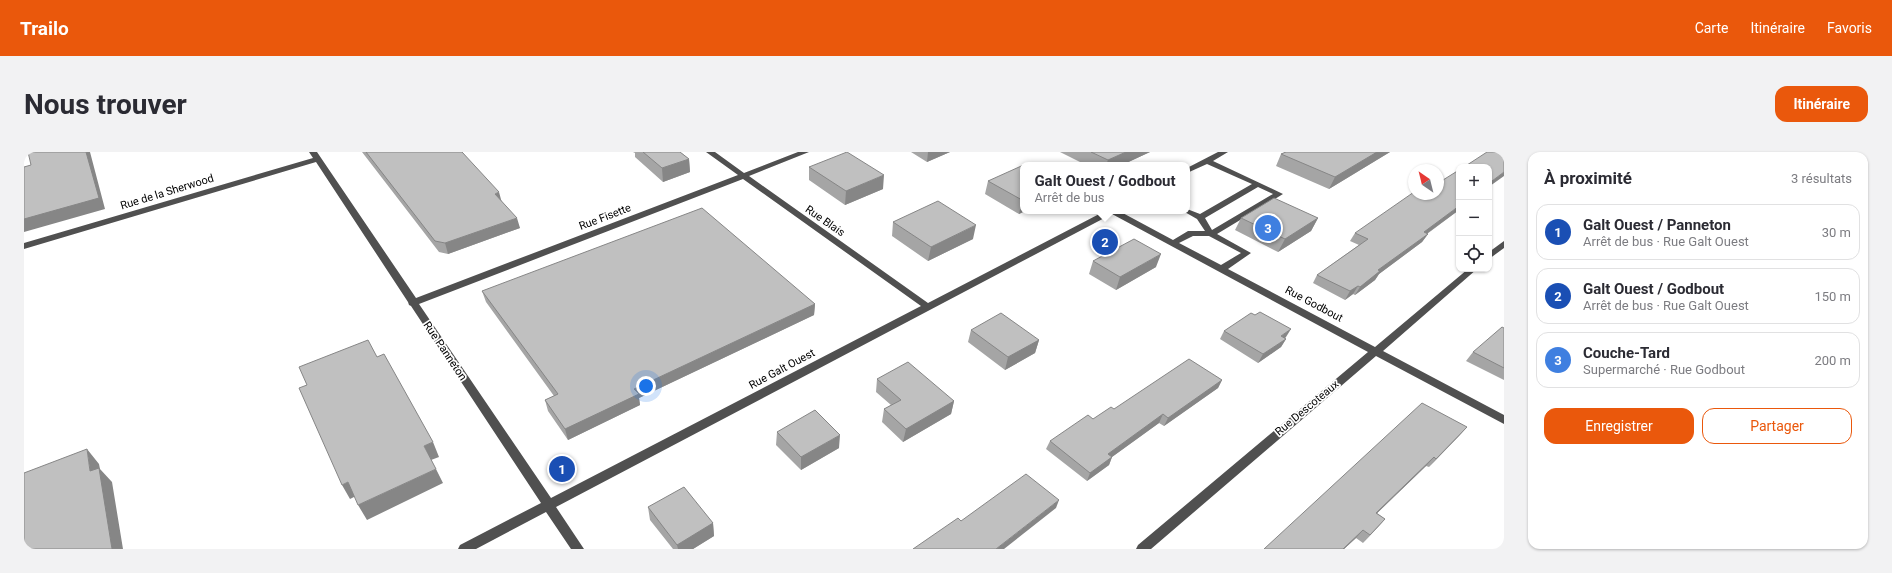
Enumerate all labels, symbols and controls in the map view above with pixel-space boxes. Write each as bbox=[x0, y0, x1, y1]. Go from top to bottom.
text: Trailo bbox=[20, 17, 69, 40]
text: Carte bbox=[1695, 20, 1728, 36]
text: Itinéraire bbox=[1750, 20, 1805, 36]
text: Favoris bbox=[1827, 20, 1872, 36]
button: Itinéraire bbox=[1775, 86, 1868, 122]
text: Nous trouver bbox=[24, 88, 187, 121]
popup bbox=[1020, 162, 1190, 214]
north arrow bbox=[1408, 164, 1444, 200]
map controls bbox=[1456, 164, 1492, 272]
button: + bbox=[1456, 164, 1492, 200]
text: À proximité bbox=[1544, 168, 1632, 188]
text: 3 résultats bbox=[1791, 171, 1852, 186]
street label: Rue de la Sherwood bbox=[119, 172, 215, 212]
text: Galt Ouest / Godbout bbox=[1034, 172, 1176, 190]
text: Arrêt de bus bbox=[1034, 190, 1105, 205]
button: − bbox=[1456, 200, 1492, 236]
street label: Rue Fisette bbox=[577, 201, 633, 233]
street label: Rue Blais bbox=[803, 203, 848, 239]
pin: 3 bbox=[1255, 213, 1281, 243]
text: Galt Ouest / Panneton bbox=[1583, 216, 1731, 234]
text: 1 bbox=[1554, 225, 1562, 240]
text: 30 m bbox=[1822, 225, 1851, 240]
pin: 2 bbox=[1092, 227, 1118, 257]
text: Arrêt de bus · Rue Galt Ouest bbox=[1583, 234, 1749, 249]
button: locate bbox=[1456, 236, 1492, 272]
text: Galt Ouest / Godbout bbox=[1583, 280, 1724, 298]
street label: Rue Godbout bbox=[1283, 283, 1345, 325]
text: 2 bbox=[1554, 289, 1562, 304]
text: 150 m bbox=[1814, 289, 1851, 304]
text: Arrêt de bus · Rue Galt Ouest bbox=[1583, 298, 1749, 313]
street label: Rue Panneton bbox=[421, 319, 469, 383]
text: Couche-Tard bbox=[1583, 344, 1670, 362]
street label: Rue Galt Ouest bbox=[747, 346, 817, 392]
text: 3 bbox=[1554, 353, 1562, 368]
text: 200 m bbox=[1814, 353, 1851, 368]
text: Supermarché · Rue Godbout bbox=[1583, 362, 1745, 377]
your location bbox=[636, 376, 656, 396]
street label: Rue Descoteaux bbox=[1273, 377, 1342, 438]
button: Enregistrer bbox=[1544, 408, 1694, 444]
button: Partager bbox=[1702, 408, 1852, 444]
pin: 1 bbox=[549, 454, 575, 484]

